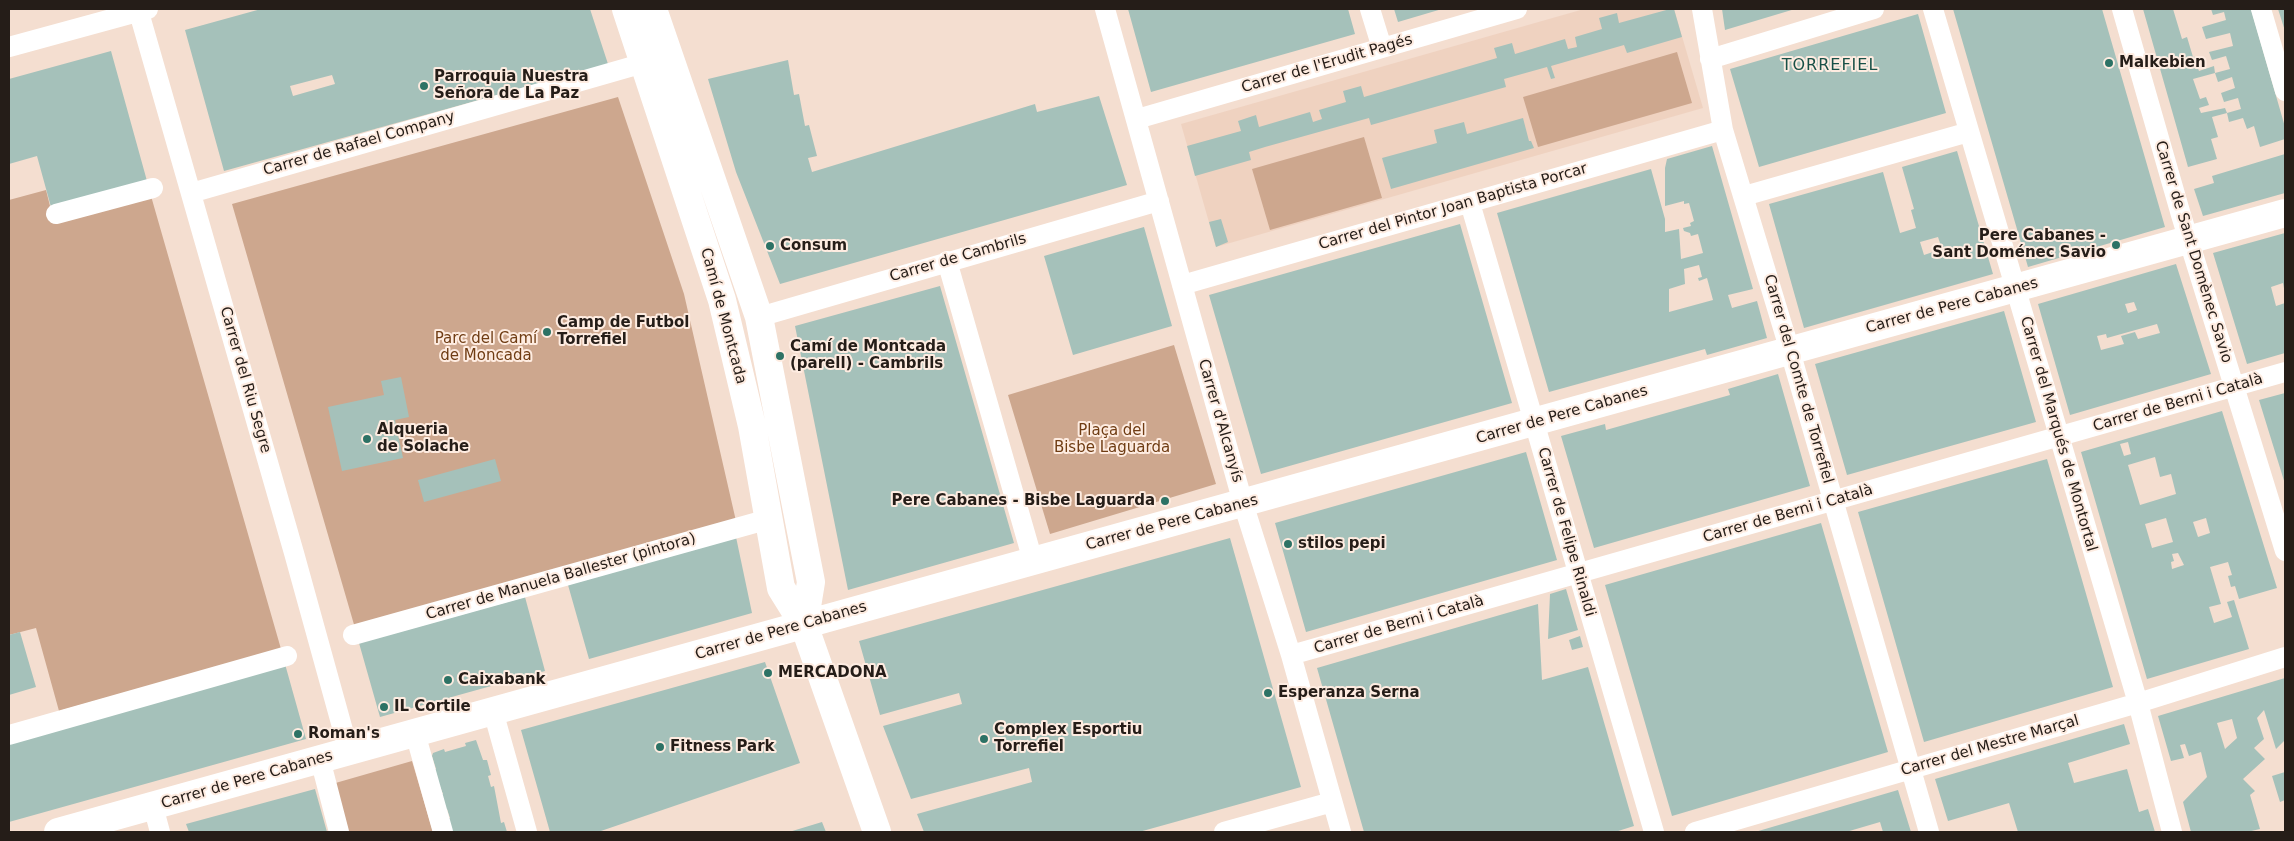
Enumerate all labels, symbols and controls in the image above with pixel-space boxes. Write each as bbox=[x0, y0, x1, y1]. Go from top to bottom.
street label: Carrer de l'Erudit Pagés bbox=[1239, 31, 1415, 97]
place label: Malkebien bbox=[2119, 54, 2206, 72]
district label: TORREFIEL bbox=[1781, 56, 1879, 76]
marker: Malkebien bbox=[2103, 57, 2115, 69]
place label: Parroquia Nuestra Señora de La Paz bbox=[434, 68, 589, 103]
marker: Parroquia Nuestra Señora de La Paz bbox=[418, 80, 430, 92]
street label: Carrer de Rafael Company bbox=[261, 108, 457, 180]
street label: Carrer de Sant Domènec Savio bbox=[2151, 139, 2235, 365]
street label: Carrer del Pintor Joan Baptista Porcar bbox=[1317, 160, 1589, 254]
place label: Pere Cabanes - Sant Doménec Savio bbox=[1932, 227, 2106, 262]
street label: Carrer de Cambrils bbox=[888, 230, 1028, 286]
place label: Consum bbox=[780, 237, 847, 255]
marker: Pere Cabanes - Sant Doménec Savio bbox=[2110, 239, 2122, 251]
marker: Consum bbox=[764, 240, 776, 252]
street label: Camí de Montcada bbox=[696, 246, 750, 386]
street label: Carrer del Comte de Torrefiel bbox=[1760, 272, 1836, 486]
street label: Carrer de Pere Cabanes bbox=[1864, 274, 2040, 338]
street label: Carrer del Riu Segre bbox=[215, 305, 275, 455]
place label: Camp de Futbol Torrefiel bbox=[557, 314, 689, 349]
street label: Carrer del Marqués de Montortal bbox=[2016, 314, 2100, 554]
marker: Camp de Futbol Torrefiel bbox=[541, 326, 553, 338]
park label: Parc del Camí de Moncada bbox=[435, 330, 537, 365]
place label: Camí de Montcada (parell) - Cambrils bbox=[790, 338, 946, 373]
marker: Camí de Montcada (parell) - Cambrils bbox=[774, 350, 786, 362]
street label: Carrer d'Alcanyís bbox=[1194, 357, 1246, 485]
street label: Carrer de Berni i Català bbox=[2091, 370, 2265, 436]
street label: Carrer de Pere Cabanes bbox=[1474, 382, 1650, 448]
place label: Alqueria de Solache bbox=[377, 421, 469, 456]
park label: Plaça del Bisbe Laguarda bbox=[1054, 422, 1170, 457]
marker: Alqueria de Solache bbox=[361, 433, 373, 445]
street label: Carrer de Felipe Rinaldi bbox=[1533, 445, 1599, 619]
street label: Carrer de Berni i Català bbox=[1701, 481, 1875, 547]
street label: Carrer de Pere Cabanes bbox=[1084, 491, 1260, 555]
place label: Pere Cabanes - Bisbe Laguarda bbox=[891, 492, 1155, 510]
marker: Pere Cabanes - Bisbe Laguarda bbox=[1159, 495, 1171, 507]
street label: Carrer de Manuela Ballester (pintora) bbox=[424, 530, 698, 624]
place label: stilos pepi bbox=[1298, 535, 1386, 553]
marker: stilos pepi bbox=[1282, 538, 1294, 550]
street label: Carrer de Berni i Català bbox=[1312, 592, 1486, 658]
street label: Carrer de Pere Cabanes bbox=[693, 598, 869, 664]
place label: MERCADONA bbox=[778, 664, 887, 682]
marker: MERCADONA bbox=[762, 667, 774, 679]
place label: Caixabank bbox=[458, 671, 546, 689]
marker: Caixabank bbox=[442, 674, 454, 686]
place label: Esperanza Serna bbox=[1278, 684, 1420, 702]
marker: Esperanza Serna bbox=[1262, 687, 1274, 699]
place label: IL Cortile bbox=[394, 698, 471, 716]
marker: IL Cortile bbox=[378, 701, 390, 713]
street label: Carrer del Mestre Marçal bbox=[1899, 712, 2081, 780]
place label: Complex Esportiu Torrefiel bbox=[994, 721, 1142, 756]
place label: Roman's bbox=[308, 725, 380, 743]
marker: Roman's bbox=[292, 728, 304, 740]
marker: Complex Esportiu Torrefiel bbox=[978, 733, 990, 745]
place label: Fitness Park bbox=[670, 738, 775, 756]
marker: Fitness Park bbox=[654, 741, 666, 753]
street label: Carrer de Pere Cabanes bbox=[159, 747, 335, 813]

